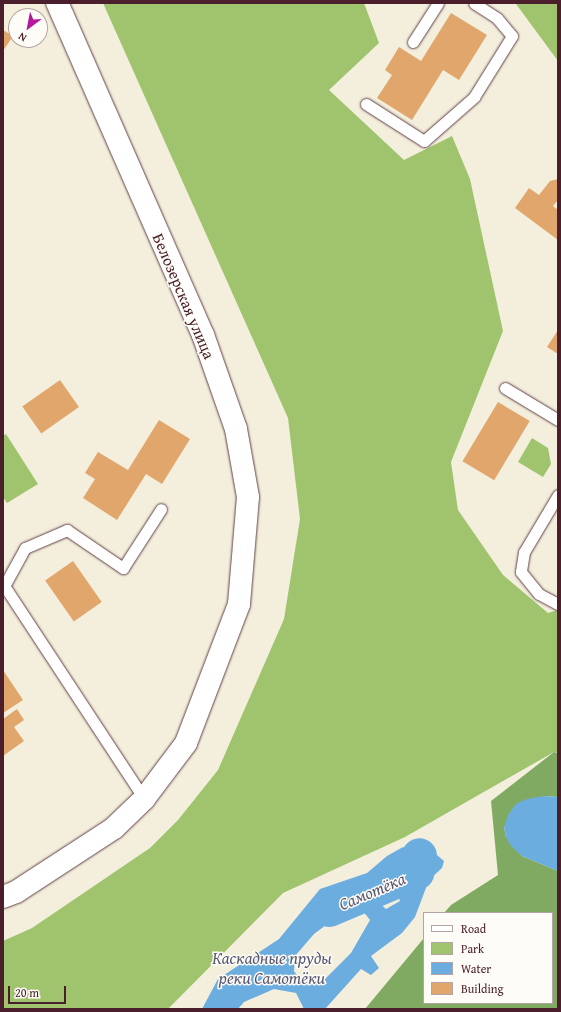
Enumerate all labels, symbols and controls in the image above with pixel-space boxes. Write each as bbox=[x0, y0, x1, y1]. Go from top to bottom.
north arrow bbox=[8, 8, 48, 48]
text: N bbox=[15, 29, 30, 46]
street label: Белозерская улица bbox=[149, 230, 219, 362]
water label: Самотёка bbox=[336, 868, 408, 914]
legend bbox=[423, 912, 553, 1004]
text: Road bbox=[461, 920, 486, 937]
text: Park bbox=[461, 940, 484, 957]
water label: Каскадные пруды реки Самотёки bbox=[212, 948, 332, 988]
text: Water bbox=[461, 960, 491, 977]
scale bar bbox=[10, 978, 68, 1004]
text: Building bbox=[461, 980, 504, 997]
text: 20 m bbox=[15, 984, 39, 1001]

